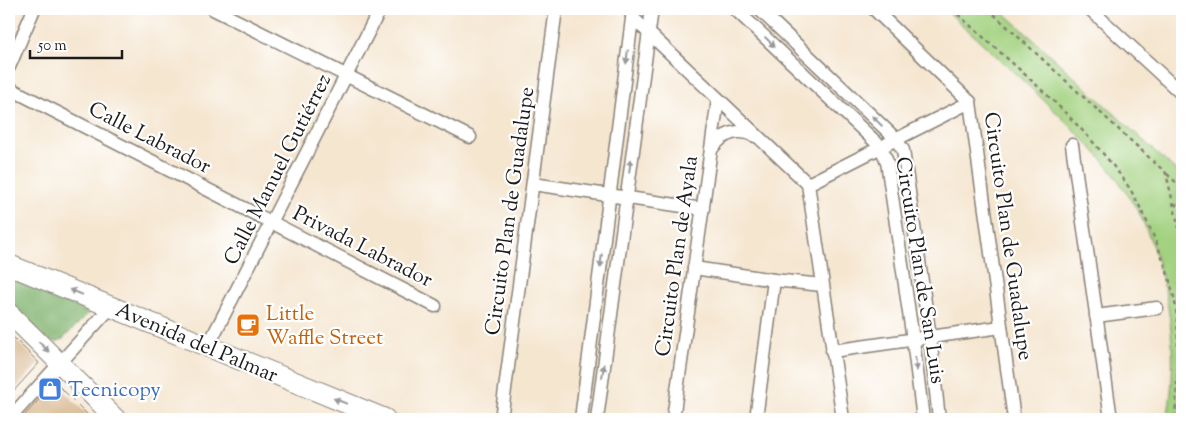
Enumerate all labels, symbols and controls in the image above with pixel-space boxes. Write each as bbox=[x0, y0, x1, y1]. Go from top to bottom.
scale bar bbox=[30, 28, 122, 60]
text: 50 m bbox=[37, 36, 67, 57]
one-way arrow bbox=[764, 36, 776, 48]
one-way arrow bbox=[623, 49, 631, 65]
street label: Calle Manuel Gutiérrez bbox=[218, 69, 340, 271]
street label: Circuito Plan de Guadalupe bbox=[479, 85, 543, 337]
street label: Calle Labrador bbox=[83, 95, 216, 183]
street label: Circuito Plan de Guadalupe bbox=[975, 110, 1039, 362]
one-way arrow bbox=[871, 115, 883, 127]
street label: Circuito Plan de Ayala bbox=[649, 153, 707, 359]
street label: Circuito Plan de San Luis bbox=[886, 155, 952, 386]
one-way arrow bbox=[627, 158, 635, 174]
street label: Privada Labrador bbox=[287, 200, 437, 296]
one-way arrow bbox=[596, 254, 604, 270]
one-way arrow bbox=[68, 288, 83, 296]
street label: Avenida del Palmar bbox=[110, 296, 282, 392]
place label: Little Waffle Street bbox=[266, 300, 383, 354]
cafe icon: Little Waffle Street bbox=[235, 312, 261, 338]
one-way arrow bbox=[37, 341, 49, 353]
one-way arrow bbox=[912, 356, 920, 372]
one-way arrow bbox=[599, 363, 607, 379]
shop icon: Tecnicopy bbox=[37, 376, 63, 402]
place label: Tecnicopy bbox=[68, 376, 161, 406]
one-way arrow bbox=[332, 396, 347, 404]

